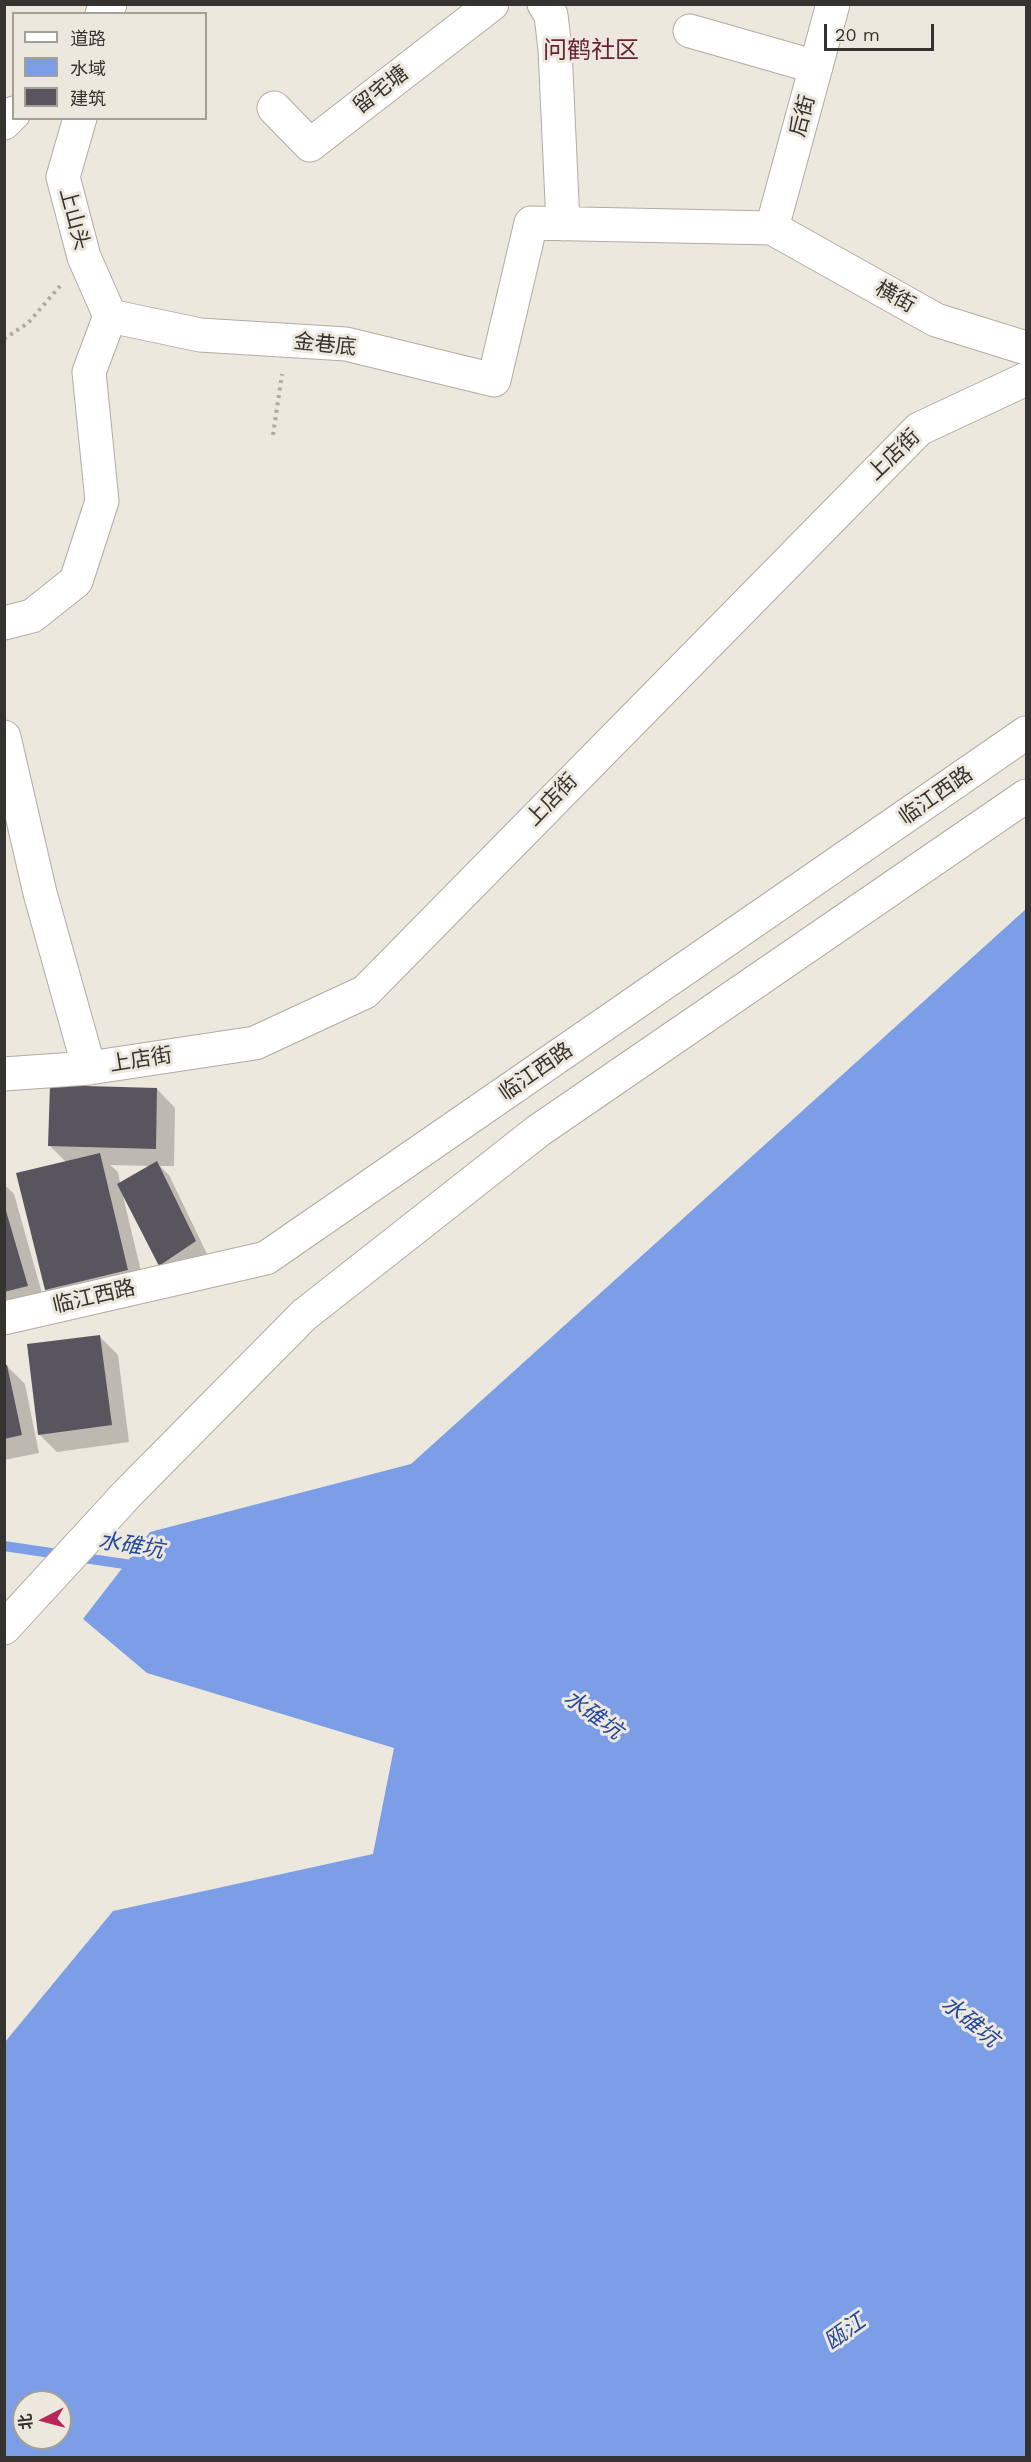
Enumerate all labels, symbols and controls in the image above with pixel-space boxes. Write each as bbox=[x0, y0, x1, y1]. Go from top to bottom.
legend bbox=[12, 12, 207, 120]
scale bar bbox=[827, 12, 936, 50]
text: 20 m bbox=[835, 24, 880, 45]
text: 道路 bbox=[70, 28, 106, 49]
district label: 问鹤社区 bbox=[543, 37, 639, 65]
text: 水域 bbox=[70, 58, 106, 79]
street label: 留宅塘 bbox=[348, 61, 414, 119]
text: 建筑 bbox=[70, 88, 106, 109]
street label: 后街 bbox=[785, 92, 821, 140]
street label: 上山头 bbox=[54, 185, 94, 253]
street label: 横街 bbox=[871, 276, 919, 318]
street label: 金巷底 bbox=[292, 329, 358, 361]
street label: 上店街 bbox=[863, 424, 925, 486]
street label: 临江西路 bbox=[894, 762, 978, 830]
street label: 上店街 bbox=[521, 769, 583, 831]
street label: 临江西路 bbox=[494, 1038, 578, 1106]
street label: 上店街 bbox=[108, 1043, 174, 1077]
street label: 临江西路 bbox=[50, 1275, 138, 1319]
water label: 水碓坑 bbox=[96, 1528, 166, 1564]
water label: 水碓坑 bbox=[559, 1685, 627, 1745]
water label: 水碓坑 bbox=[936, 1991, 1004, 2053]
water label: 瓯江 bbox=[819, 2309, 871, 2355]
north arrow bbox=[12, 2390, 72, 2450]
text: 北 bbox=[15, 2413, 36, 2431]

